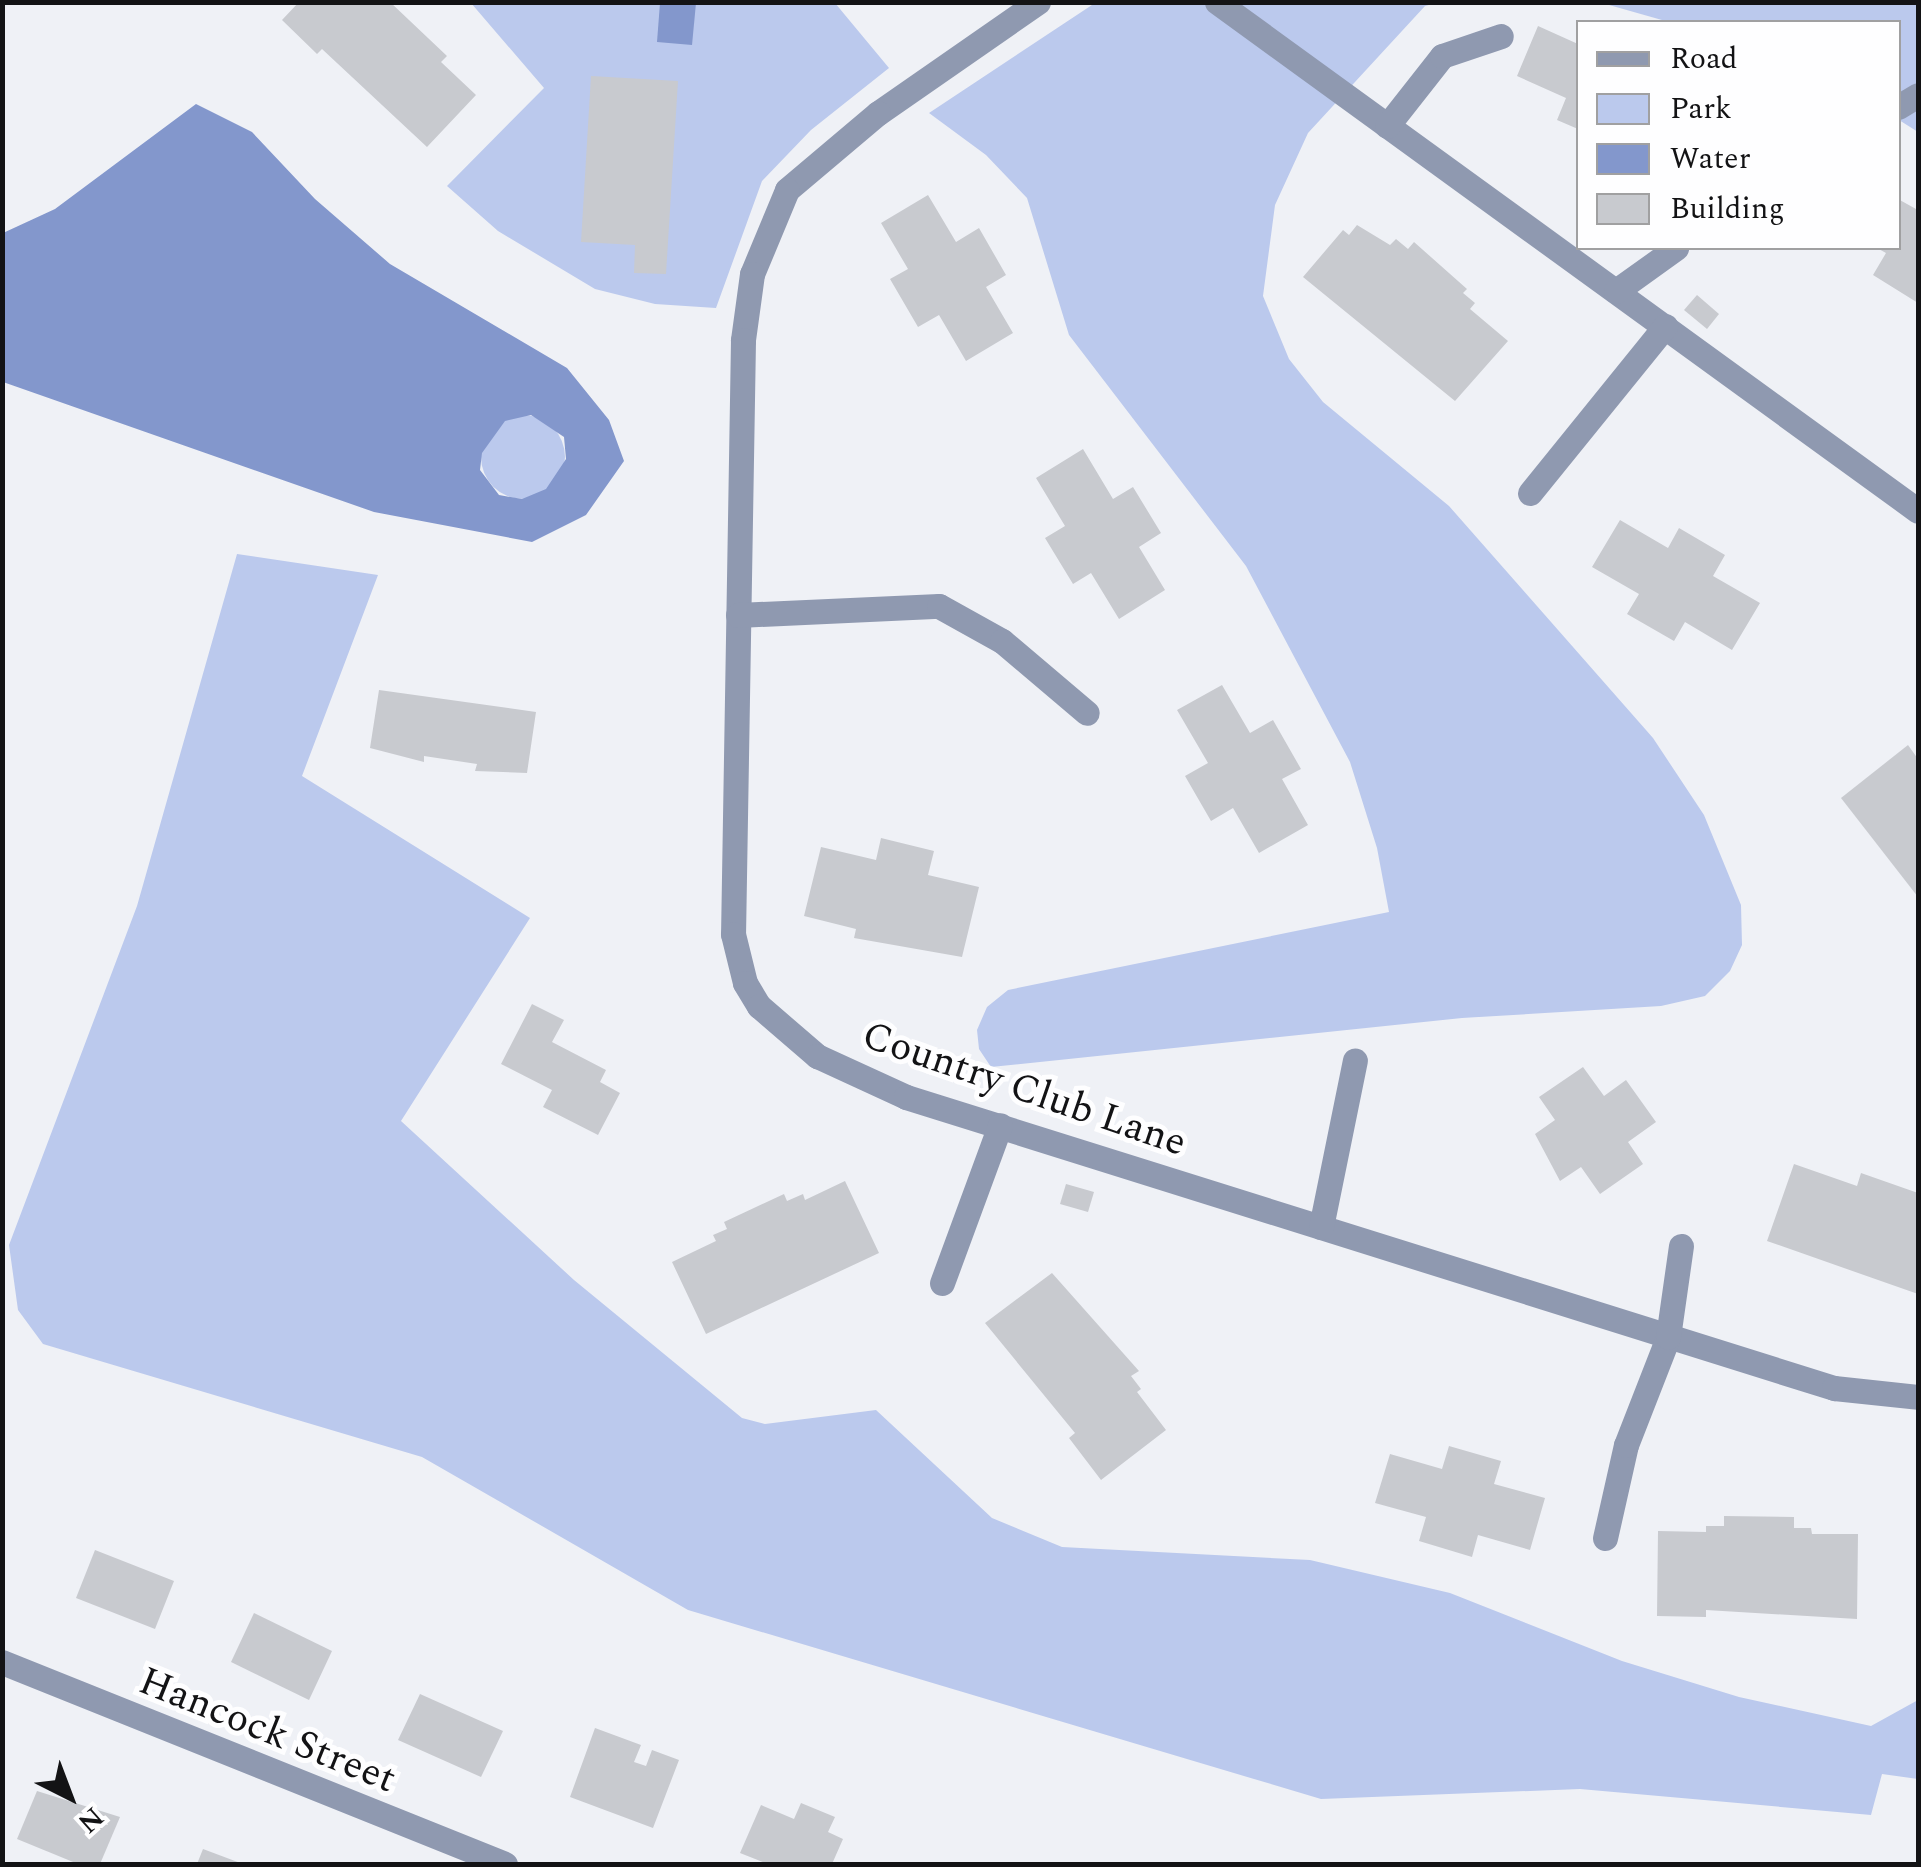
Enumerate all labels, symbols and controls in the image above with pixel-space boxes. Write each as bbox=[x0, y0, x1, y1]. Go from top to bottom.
legend bbox=[1576, 20, 1901, 250]
text: Road bbox=[1670, 36, 1738, 82]
text: Park bbox=[1670, 86, 1732, 132]
text: Water bbox=[1670, 136, 1751, 182]
text: Building bbox=[1670, 186, 1785, 232]
street label: Country Club Lane bbox=[856, 1012, 1192, 1168]
street label: Hancock Street bbox=[132, 1658, 402, 1804]
north arrow bbox=[20, 1747, 120, 1847]
text: N bbox=[68, 1796, 113, 1843]

